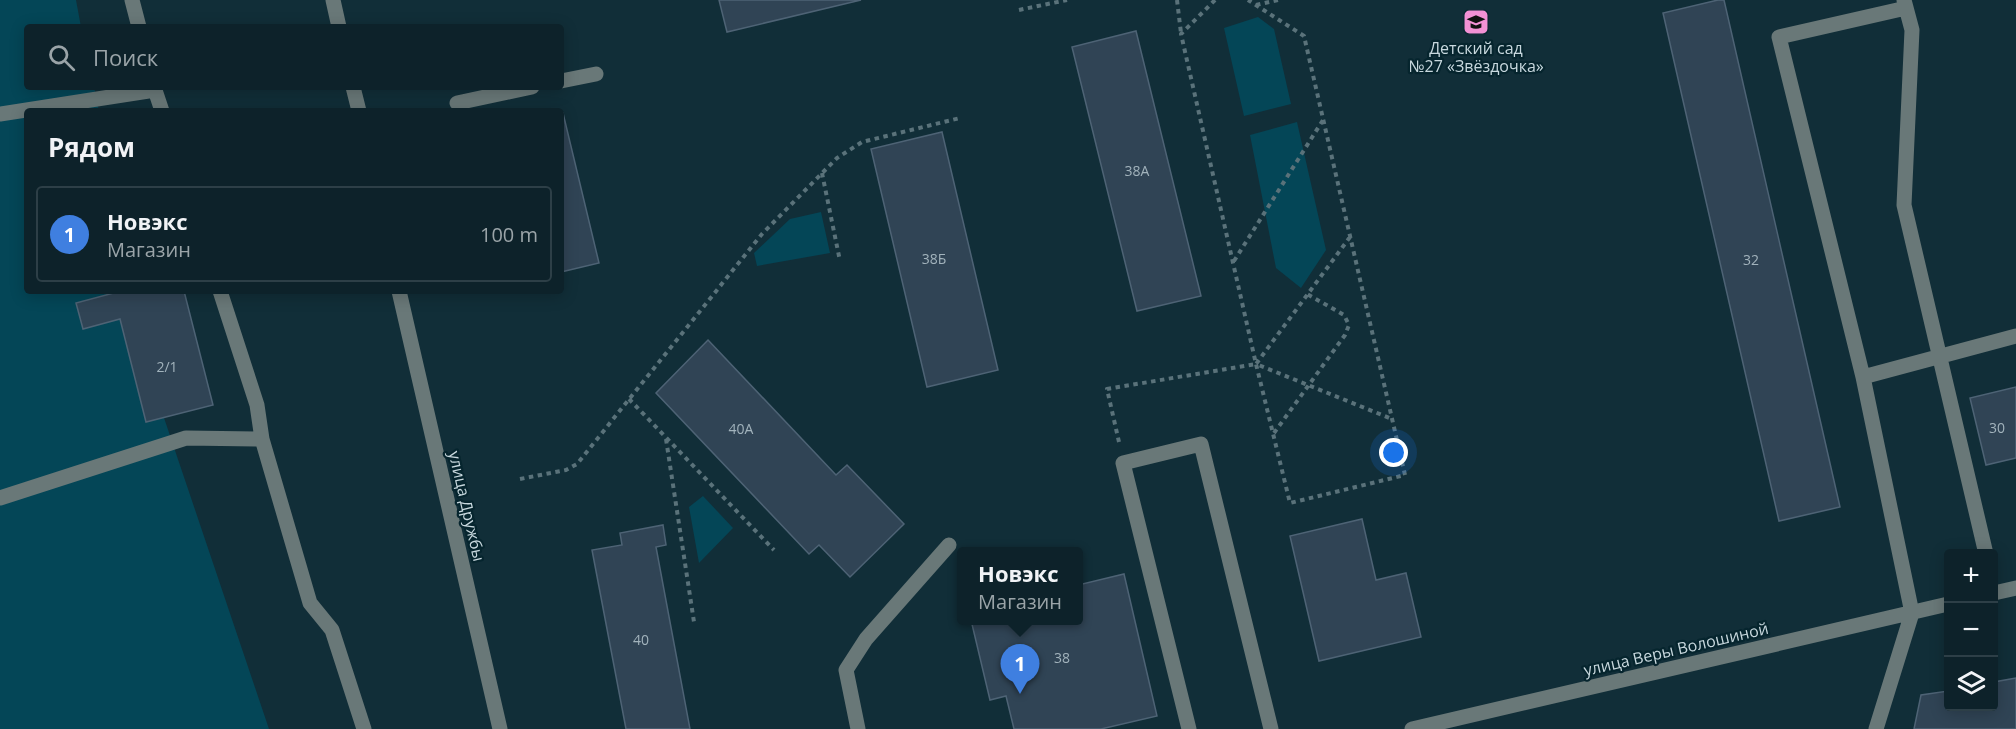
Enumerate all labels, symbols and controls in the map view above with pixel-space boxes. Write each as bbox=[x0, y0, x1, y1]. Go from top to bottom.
school or university icon: Детский сад №27 «Звёздочка» bbox=[1461, 7, 1491, 37]
search box bbox=[24, 24, 564, 90]
place label: Детский сад №27 «Звёздочка» bbox=[1408, 37, 1544, 77]
icon: search bbox=[45, 41, 78, 74]
text: Поиск bbox=[93, 42, 158, 72]
text: Рядом bbox=[48, 129, 135, 165]
house number: 38А bbox=[1125, 161, 1150, 180]
text: Новэкс bbox=[107, 206, 188, 236]
text: 1 bbox=[64, 221, 75, 248]
text: 100 m bbox=[480, 221, 538, 248]
text: Магазин bbox=[107, 236, 191, 263]
house number: 38Б bbox=[922, 249, 946, 268]
house number: 32 bbox=[1743, 250, 1759, 269]
house number: 2/1 bbox=[156, 357, 178, 376]
house number: 30 bbox=[1989, 418, 2005, 437]
house number: 40А bbox=[729, 419, 754, 438]
your location bbox=[1379, 438, 1408, 467]
street label: улица Дружбы bbox=[444, 449, 490, 563]
popup bbox=[957, 547, 1083, 625]
map controls bbox=[1944, 549, 1998, 711]
button: + bbox=[1944, 549, 1998, 603]
text: Новэкс bbox=[978, 558, 1059, 588]
text: Магазин bbox=[978, 588, 1062, 615]
button: − bbox=[1944, 603, 1998, 657]
street label: улица Веры Волошиной bbox=[1581, 617, 1771, 681]
house number: 40 bbox=[633, 630, 649, 649]
pin: 1 bbox=[1000, 644, 1040, 694]
house number: 38 bbox=[1054, 648, 1070, 667]
button: layers bbox=[1944, 657, 1998, 711]

